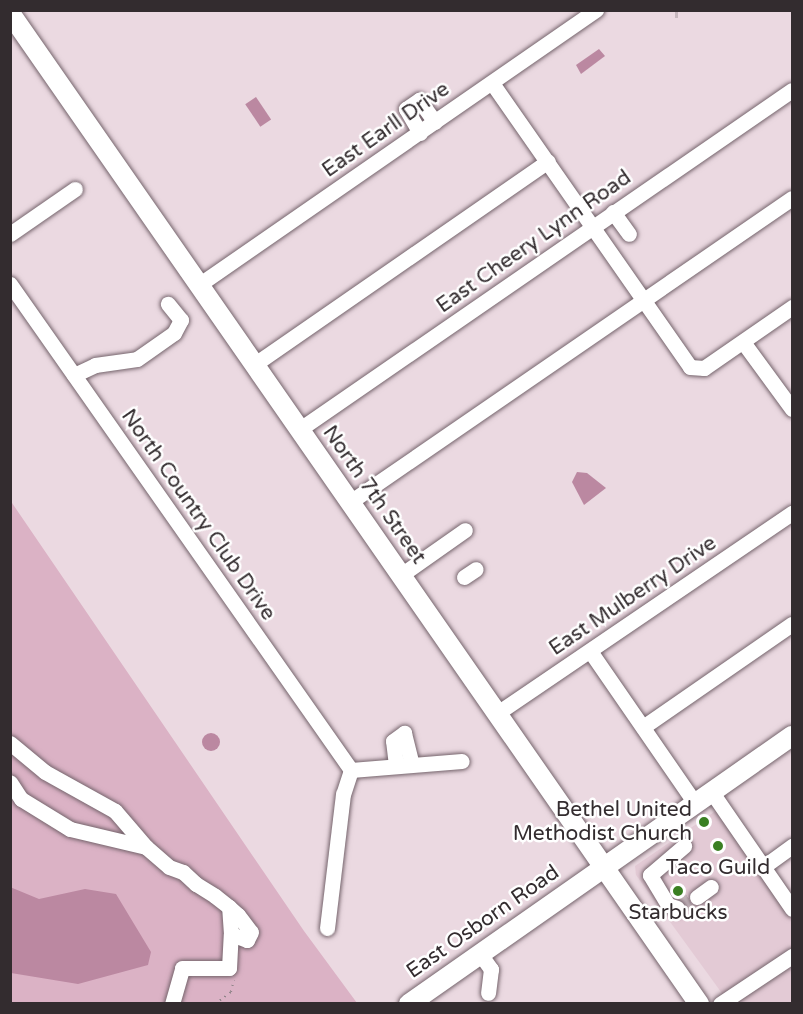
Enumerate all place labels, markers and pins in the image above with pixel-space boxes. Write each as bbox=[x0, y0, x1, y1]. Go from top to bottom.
place label: Bethel United Methodist Church bbox=[513, 797, 692, 847]
marker: Bethel United Methodist Church bbox=[697, 815, 711, 829]
marker: Taco Guild bbox=[711, 839, 725, 853]
place label: Taco Guild bbox=[666, 855, 770, 881]
marker: Starbucks bbox=[671, 884, 685, 898]
place label: Starbucks bbox=[629, 900, 727, 926]

